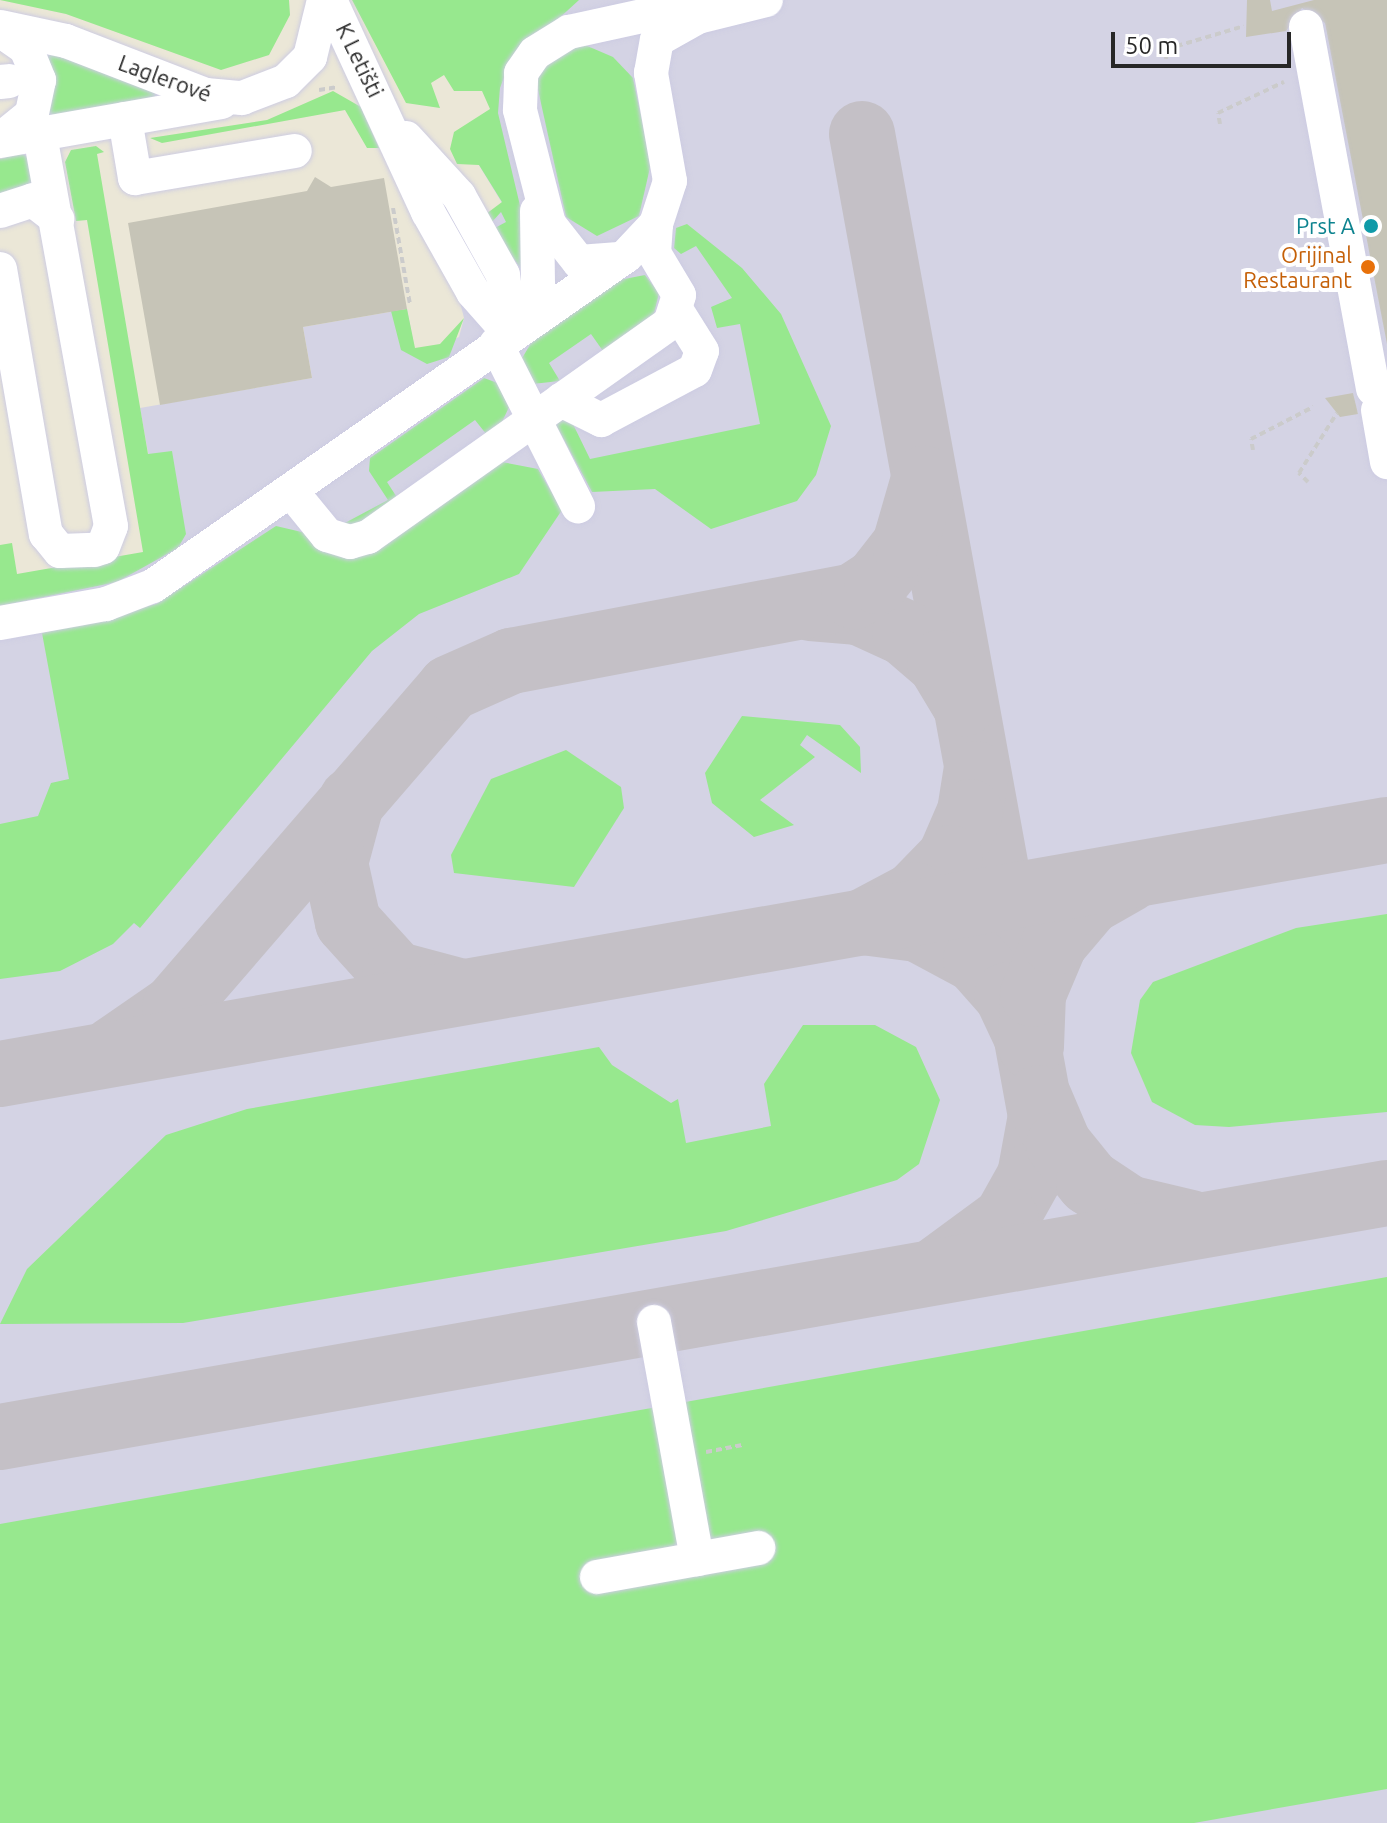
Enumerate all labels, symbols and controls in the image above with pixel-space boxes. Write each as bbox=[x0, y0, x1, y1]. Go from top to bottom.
scale bar bbox=[1115, 16, 1295, 66]
street label: K Letišti bbox=[331, 19, 389, 101]
text: 50 m bbox=[1125, 32, 1178, 59]
street label: Laglerové bbox=[115, 49, 215, 107]
place label: Prst A bbox=[1296, 213, 1355, 239]
marker: Prst A bbox=[1362, 217, 1380, 235]
place label: Orijinal Restaurant bbox=[1243, 241, 1352, 292]
marker: Orijinal Restaurant bbox=[1359, 258, 1377, 276]

